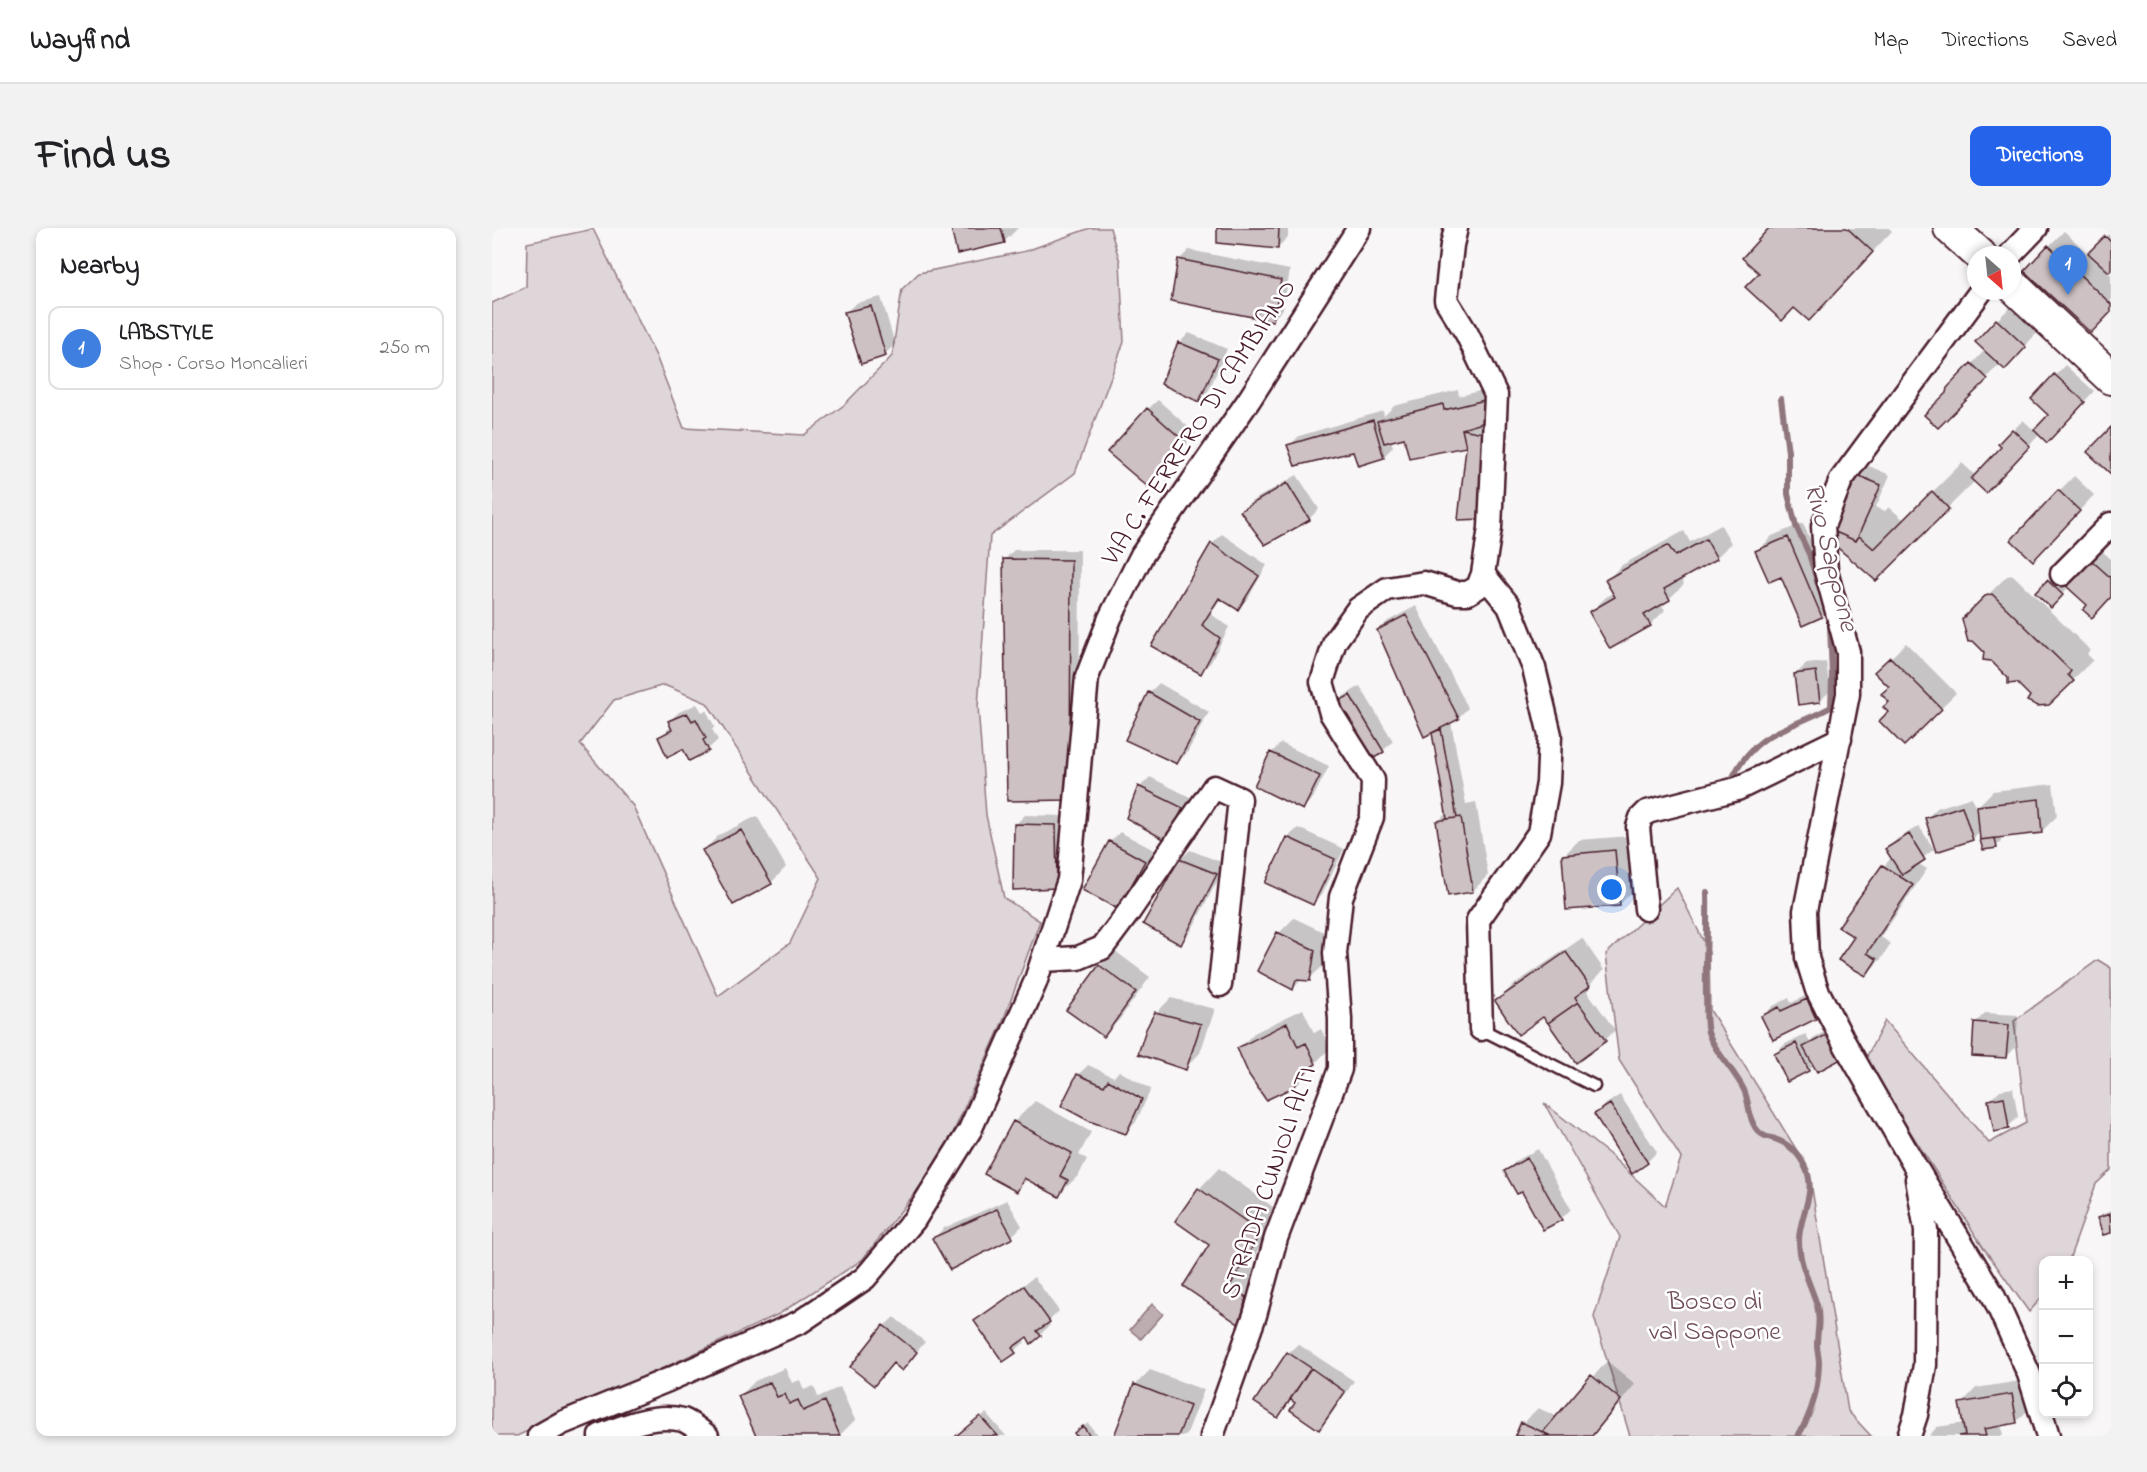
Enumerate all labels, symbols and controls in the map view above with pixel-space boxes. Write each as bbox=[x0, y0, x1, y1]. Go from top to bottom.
text: Wayfind bbox=[30, 21, 130, 62]
text: Map bbox=[1873, 26, 1909, 56]
text: Directions bbox=[1942, 26, 2029, 56]
text: Saved bbox=[2062, 26, 2117, 56]
text: Find us bbox=[36, 126, 171, 187]
button: Directions bbox=[1970, 126, 2111, 186]
pin: 1 bbox=[2048, 245, 2088, 295]
north arrow bbox=[1967, 246, 2021, 300]
text: Nearby bbox=[60, 248, 139, 286]
street label: VIA C. FERRERO DI CAMBIANO bbox=[1092, 272, 1307, 574]
text: LABSTYLE bbox=[119, 318, 214, 350]
text: 1 bbox=[78, 334, 85, 363]
text: 250 m bbox=[379, 334, 430, 363]
text: Shop · Corso Moncalieri bbox=[119, 350, 308, 379]
water label: Rivo Sappone bbox=[1793, 479, 1868, 637]
your location bbox=[1597, 875, 1626, 904]
street label: STRADA CUNIOLI ALTI bbox=[1212, 1062, 1328, 1304]
map controls bbox=[2039, 1256, 2093, 1418]
button: + bbox=[2039, 1256, 2093, 1310]
park label: Bosco di val Sappone bbox=[1649, 1284, 1781, 1352]
button: − bbox=[2039, 1310, 2093, 1364]
button: locate bbox=[2039, 1364, 2093, 1418]

